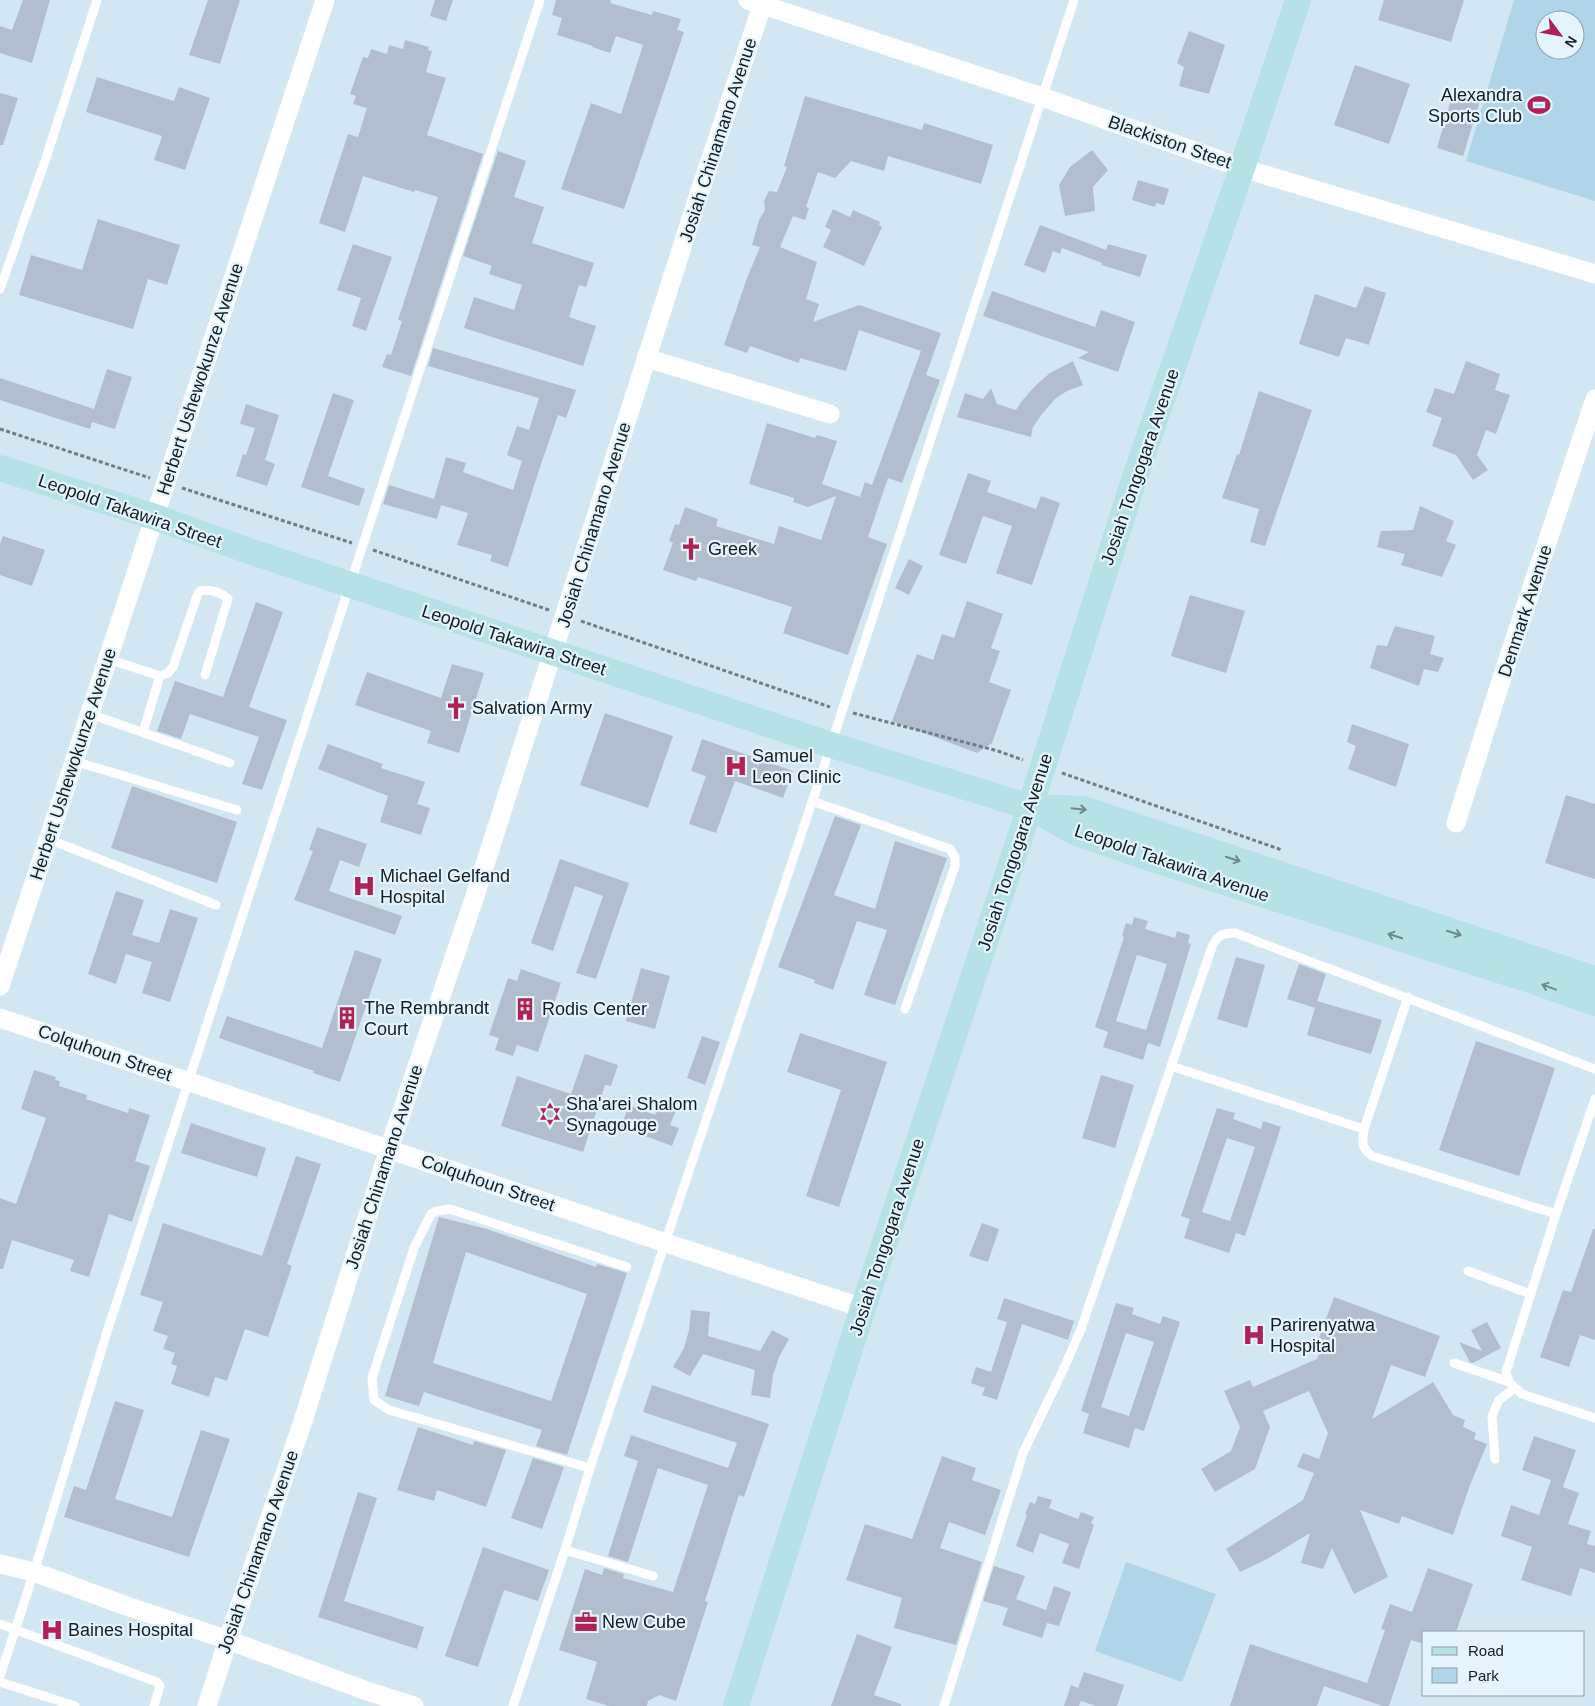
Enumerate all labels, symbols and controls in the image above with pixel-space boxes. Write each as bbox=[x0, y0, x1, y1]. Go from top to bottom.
north arrow bbox=[1535, 10, 1585, 60]
text: N bbox=[1562, 33, 1580, 50]
street label: Josiah Chinamano Avenue bbox=[675, 35, 761, 245]
place label: Alexandra Sports Club bbox=[1428, 85, 1523, 126]
sports icon: Alexandra Sports Club bbox=[1526, 92, 1552, 118]
street label: Blackiston Steet bbox=[1106, 112, 1234, 172]
street label: Herbert Ushewokunze Avenue bbox=[153, 260, 247, 498]
street label: Josiah Tongogara Avenue bbox=[1097, 366, 1183, 568]
street label: Josiah Chinamano Avenue bbox=[553, 420, 635, 630]
street label: Leopold Takawira Street bbox=[36, 470, 224, 552]
church icon: Greek bbox=[678, 536, 704, 562]
place label: Greek bbox=[708, 539, 758, 559]
street label: Denmark Avenue bbox=[1494, 542, 1556, 680]
street label: Leopold Takawira Street bbox=[419, 601, 609, 679]
street label: Herbert Ushewokunze Avenue bbox=[26, 645, 120, 883]
church icon: Salvation Army bbox=[443, 695, 469, 721]
place label: Salvation Army bbox=[472, 698, 592, 718]
place label: Samuel Leon Clinic bbox=[752, 746, 841, 787]
street label: Josiah Tongogara Avenue bbox=[974, 751, 1056, 953]
hospital icon: Samuel Leon Clinic bbox=[723, 753, 749, 779]
one-way arrow bbox=[1071, 805, 1087, 814]
street label: Leopold Takawira Avenue bbox=[1072, 820, 1272, 906]
one-way arrow bbox=[1225, 855, 1241, 864]
place label: Michael Gelfand Hospital bbox=[380, 866, 510, 907]
hospital icon: Michael Gelfand Hospital bbox=[351, 873, 377, 899]
one-way arrow bbox=[1446, 929, 1461, 938]
one-way arrow bbox=[1387, 930, 1403, 940]
one-way arrow bbox=[1542, 982, 1557, 991]
building icon: Rodis Center bbox=[512, 996, 538, 1022]
place label: The Rembrandt Court bbox=[364, 998, 489, 1039]
place label: Rodis Center bbox=[542, 999, 647, 1019]
building icon: The Rembrandt Court bbox=[334, 1005, 360, 1031]
street label: Colquhoun Street bbox=[36, 1021, 174, 1085]
street label: Josiah Chinamano Avenue bbox=[341, 1062, 427, 1272]
place label: Sha'arei Shalom Synagouge bbox=[566, 1094, 698, 1135]
synagogue icon: Sha'arei Shalom Synagouge bbox=[537, 1101, 563, 1127]
street label: Josiah Tongogara Avenue bbox=[846, 1136, 928, 1338]
street label: Colquhoun Street bbox=[419, 1151, 557, 1215]
place label: Parirenyatwa Hospital bbox=[1270, 1315, 1376, 1356]
hospital icon: Parirenyatwa Hospital bbox=[1241, 1322, 1267, 1348]
street label: Josiah Chinamano Avenue bbox=[214, 1448, 302, 1656]
office icon: New Cube bbox=[573, 1609, 599, 1635]
place label: New Cube bbox=[602, 1612, 686, 1632]
hospital icon: Baines Hospital bbox=[39, 1617, 65, 1643]
place label: Baines Hospital bbox=[68, 1620, 193, 1640]
legend bbox=[1422, 1631, 1585, 1696]
text: Road bbox=[1468, 1642, 1504, 1659]
text: Park bbox=[1468, 1667, 1499, 1684]

